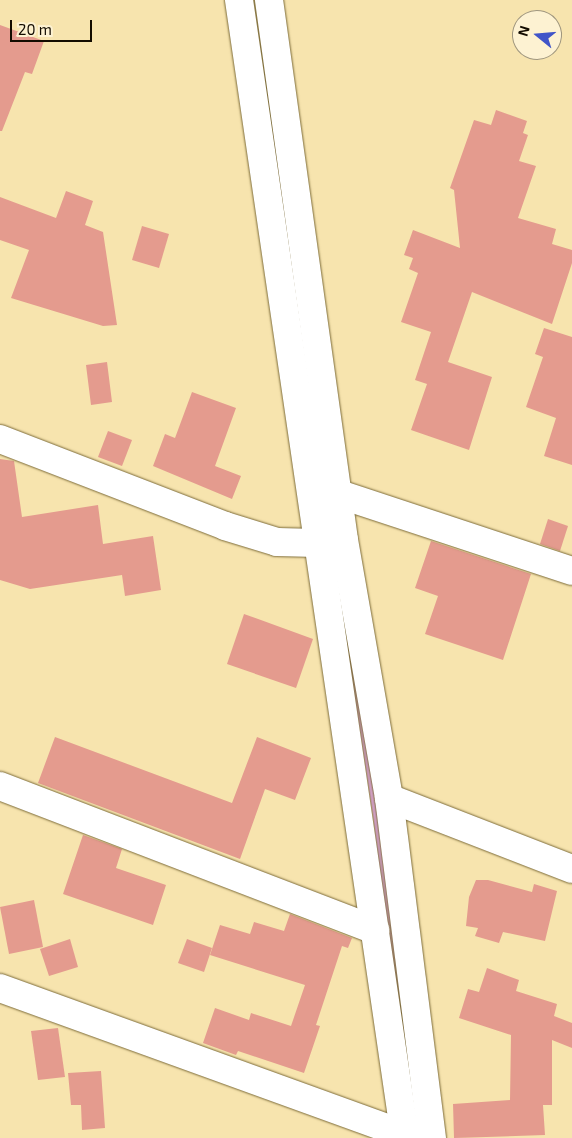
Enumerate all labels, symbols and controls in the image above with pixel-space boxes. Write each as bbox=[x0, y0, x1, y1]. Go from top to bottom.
scale bar bbox=[12, 10, 95, 42]
north arrow bbox=[512, 10, 562, 60]
text: 20 m bbox=[18, 20, 52, 38]
text: N bbox=[514, 23, 533, 38]

